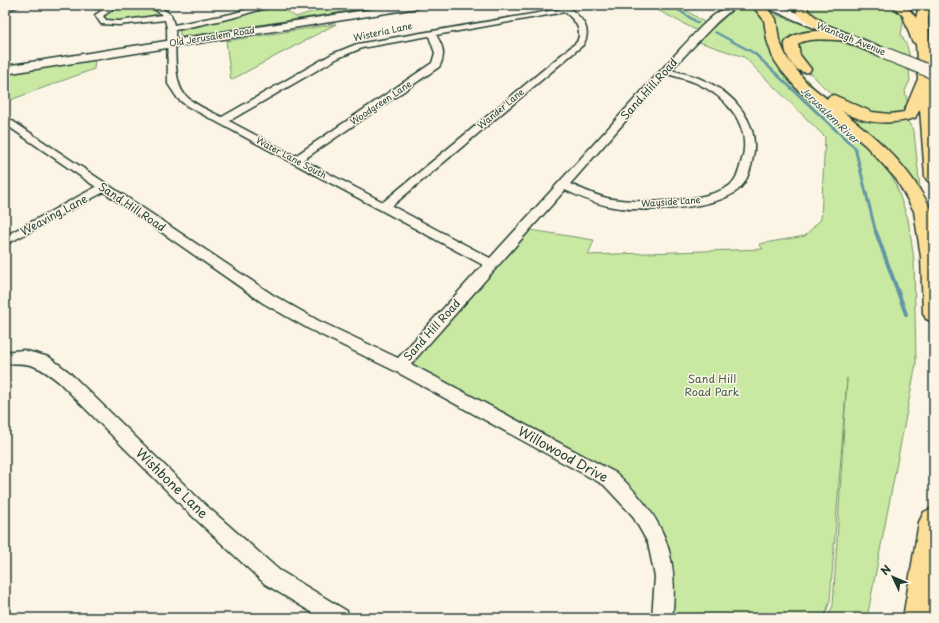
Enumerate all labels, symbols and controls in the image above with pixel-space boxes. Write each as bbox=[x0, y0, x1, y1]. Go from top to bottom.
street label: Wisteria Lane bbox=[352, 18, 414, 44]
street label: Wantagh Avenue bbox=[815, 18, 888, 58]
street label: Old Jerusalem Road bbox=[168, 22, 256, 50]
street label: Sand Hill Road bbox=[616, 54, 681, 123]
street label: Woodgreen Lane bbox=[347, 76, 414, 128]
water label: Jerusalem River bbox=[798, 83, 864, 148]
street label: Wander Lane bbox=[474, 84, 527, 132]
street label: Water Lane South bbox=[254, 133, 329, 182]
street label: Sand Hill Road bbox=[95, 178, 169, 235]
street label: Weaving Lane bbox=[17, 190, 90, 239]
street label: Wayside Lane bbox=[641, 192, 701, 210]
street label: Sand Hill Road bbox=[399, 295, 464, 364]
park label: Sand Hill Road Park bbox=[684, 370, 740, 400]
street label: Willowood Drive bbox=[515, 421, 612, 486]
street label: Wishbone Lane bbox=[132, 443, 213, 522]
north arrow bbox=[873, 557, 913, 597]
text: N bbox=[876, 560, 895, 579]

